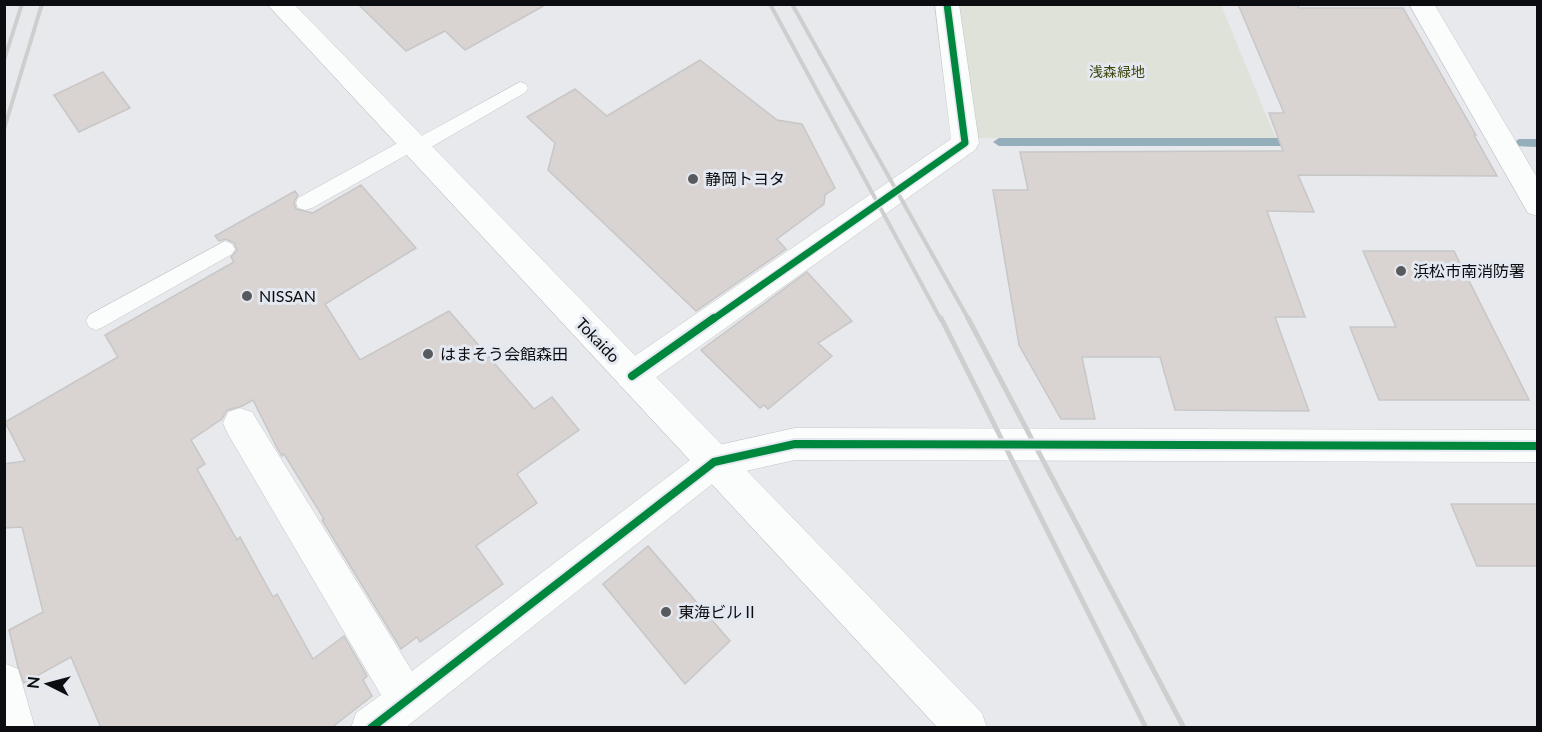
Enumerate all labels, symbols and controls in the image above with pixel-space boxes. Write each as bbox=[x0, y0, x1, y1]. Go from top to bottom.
park label: 浅森緑地 bbox=[1089, 63, 1145, 80]
place label: 静岡トヨタ bbox=[705, 169, 785, 188]
marker: 静岡トヨタ bbox=[686, 172, 700, 186]
place label: 浜松市南消防署 bbox=[1413, 261, 1525, 280]
marker: 浜松市南消防署 bbox=[1394, 264, 1408, 278]
place label: NISSAN bbox=[259, 286, 316, 305]
marker: NISSAN bbox=[240, 289, 254, 303]
street label: Tokaido bbox=[573, 313, 624, 366]
place label: はまそう会館森田 bbox=[440, 344, 568, 363]
marker: はまそう会館森田 bbox=[421, 347, 435, 361]
place label: 東海ビルⅡ bbox=[678, 602, 758, 621]
marker: 東海ビルⅡ bbox=[659, 605, 673, 619]
north arrow bbox=[18, 654, 78, 714]
text: N bbox=[22, 675, 43, 690]

